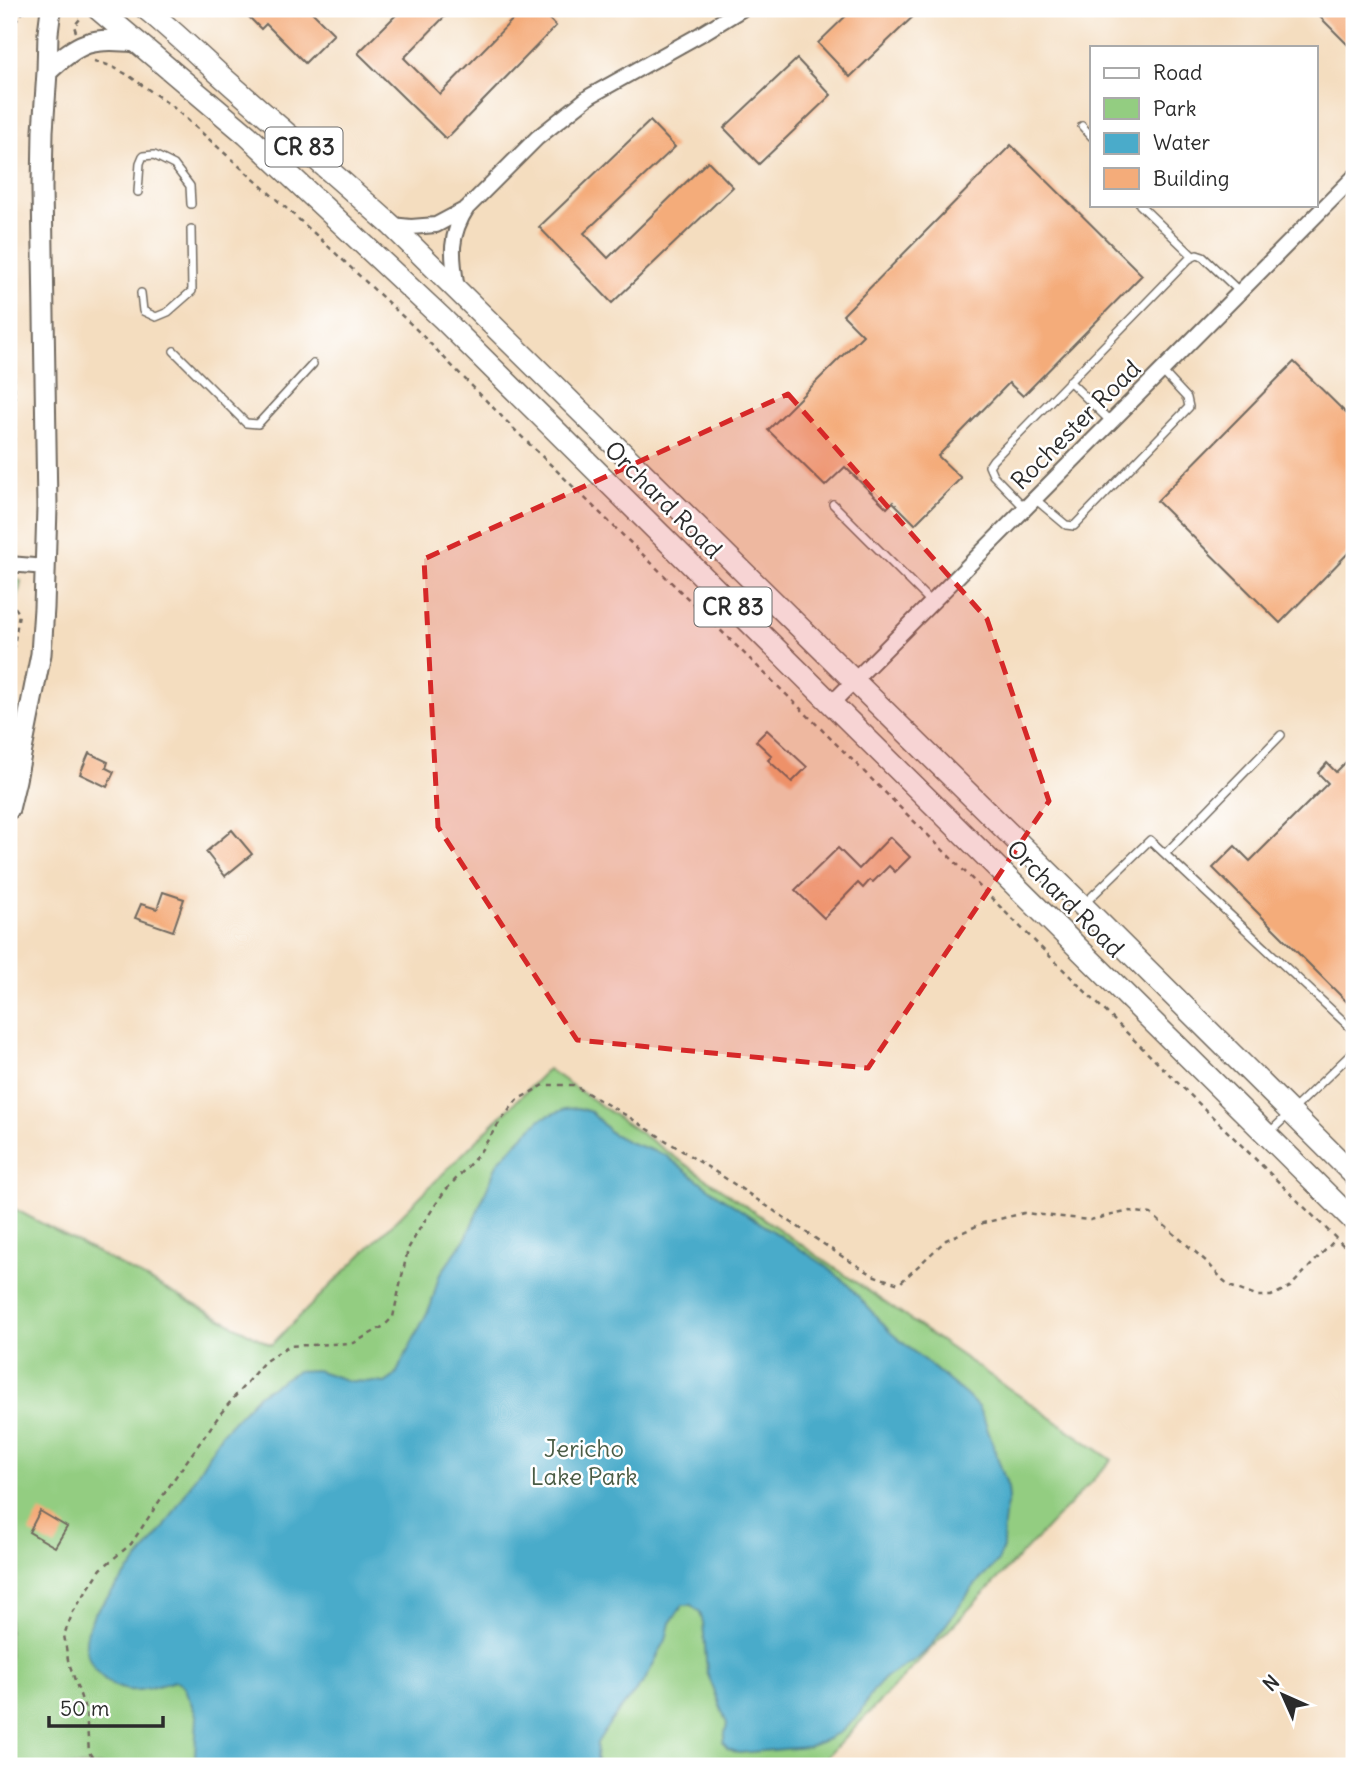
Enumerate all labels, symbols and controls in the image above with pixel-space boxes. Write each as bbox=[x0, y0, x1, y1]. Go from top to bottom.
legend bbox=[1090, 46, 1318, 206]
text: Road bbox=[1153, 59, 1202, 86]
text: Park bbox=[1153, 95, 1196, 122]
road number: CR 83 bbox=[266, 128, 342, 166]
text: Water bbox=[1153, 129, 1211, 156]
text: Building bbox=[1153, 165, 1229, 192]
street label: Rochester Road bbox=[1004, 353, 1146, 495]
street label: Orchard Road bbox=[599, 434, 729, 564]
road number: CR 83 bbox=[694, 587, 772, 626]
street label: Orchard Road bbox=[1001, 833, 1131, 963]
park label: Jericho Lake Park bbox=[531, 1433, 637, 1491]
north arrow bbox=[1248, 1660, 1318, 1730]
text: N bbox=[1258, 1670, 1284, 1696]
scale bar bbox=[49, 1684, 163, 1728]
text: 50 m bbox=[60, 1695, 109, 1722]

